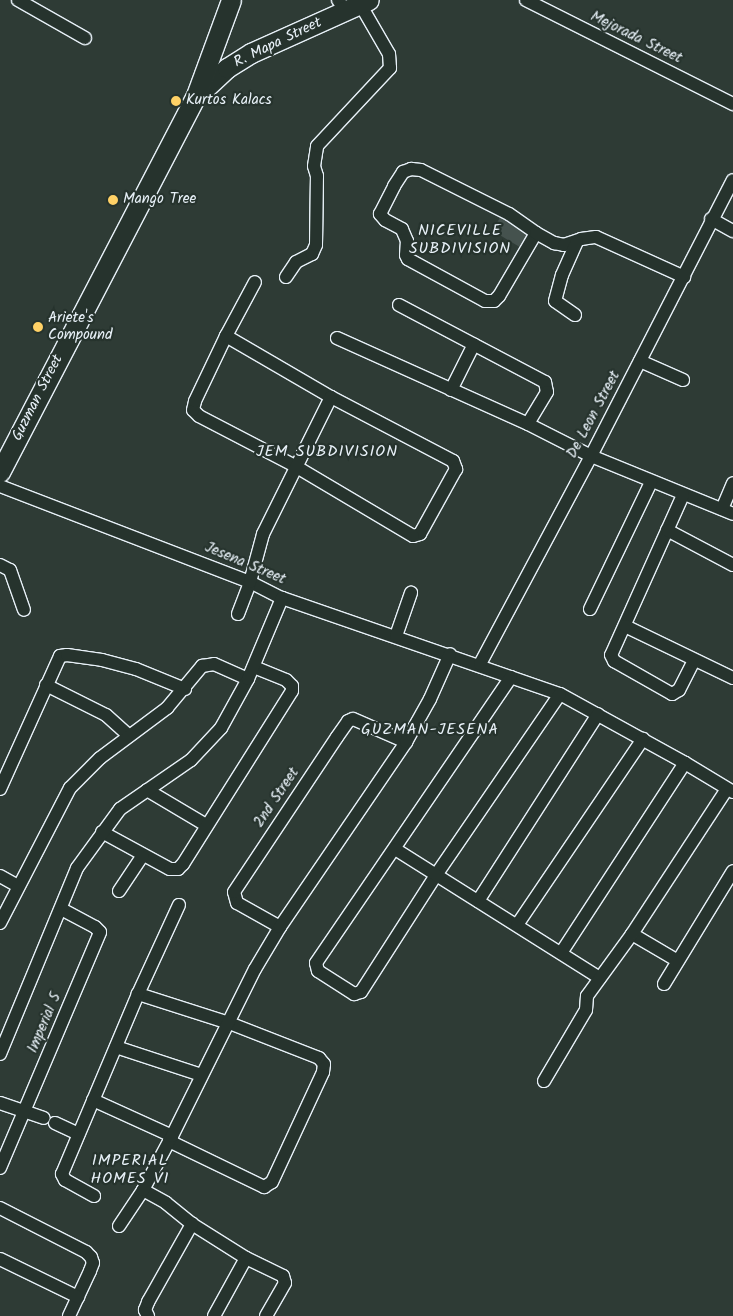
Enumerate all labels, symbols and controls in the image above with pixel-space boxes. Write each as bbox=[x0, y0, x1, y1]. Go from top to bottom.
street label: Mejorada Street bbox=[587, 8, 685, 68]
street label: R. Mapa Street bbox=[231, 14, 325, 72]
place label: Kurtos Kalacs bbox=[186, 92, 272, 110]
marker: Kurtos Kalacs bbox=[170, 95, 182, 107]
place label: Mango Tree bbox=[123, 191, 196, 209]
marker: Mango Tree bbox=[107, 194, 119, 206]
district label: NICEVILLE SUBDIVISION bbox=[408, 221, 512, 259]
place label: Ariete's Compound bbox=[48, 309, 112, 344]
marker: Ariete's Compound bbox=[32, 321, 44, 333]
street label: Guzman Street bbox=[9, 352, 67, 444]
street label: De Leon Street bbox=[563, 368, 625, 462]
district label: JEM SUBDIVISION bbox=[254, 442, 400, 462]
street label: Jesena Street bbox=[202, 539, 288, 589]
district label: GUZMAN-JESENA bbox=[359, 720, 501, 740]
street label: 2nd Street bbox=[250, 765, 304, 831]
street label: Imperial 5 bbox=[24, 990, 66, 1056]
district label: IMPERIAL HOMES VI bbox=[90, 1151, 170, 1189]

